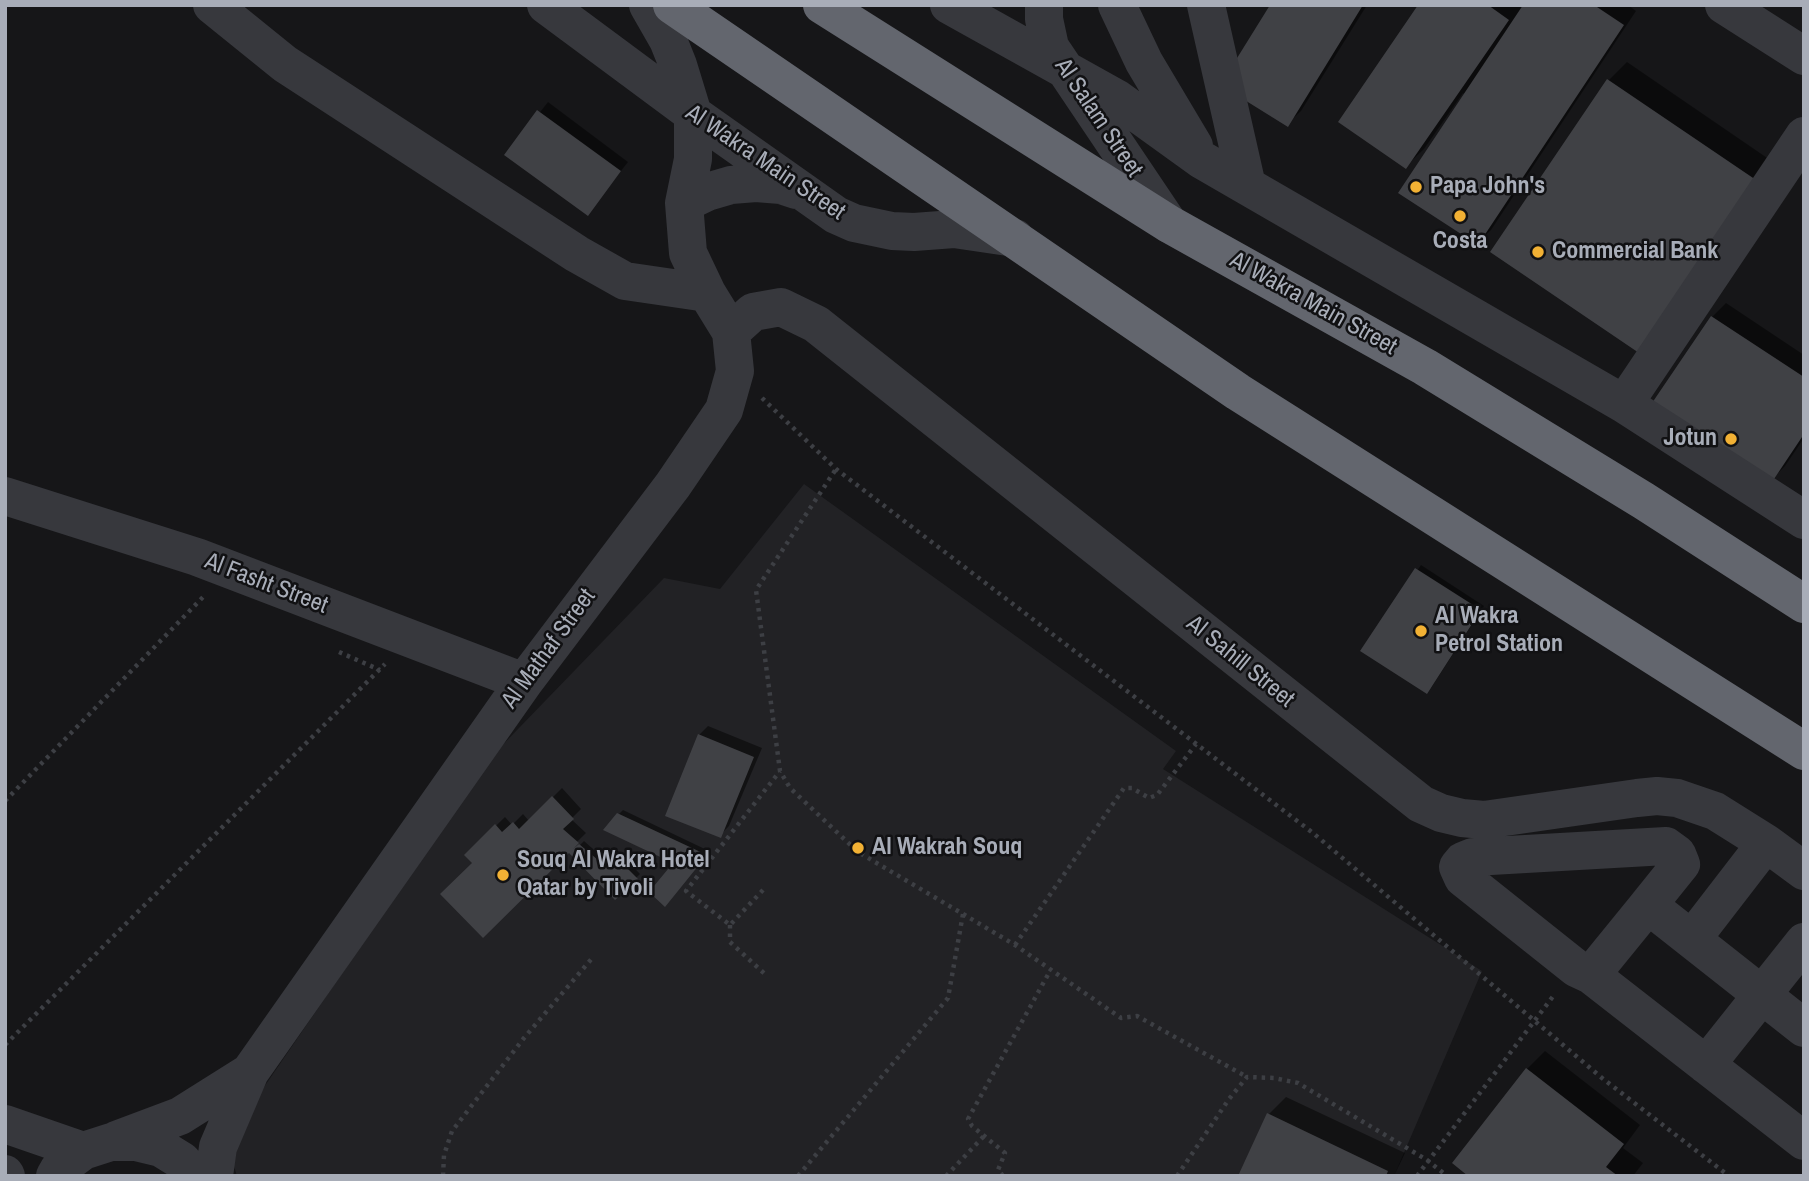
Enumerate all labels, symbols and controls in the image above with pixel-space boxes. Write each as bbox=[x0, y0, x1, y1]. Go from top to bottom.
street label: Al Salam Street bbox=[1048, 53, 1148, 183]
street label: Al Wakra Main Street bbox=[680, 99, 850, 227]
place label: Papa John's bbox=[1430, 173, 1545, 201]
marker: Papa John's bbox=[1408, 179, 1424, 195]
marker: Costa bbox=[1452, 208, 1468, 224]
place label: Costa bbox=[1433, 228, 1487, 256]
place label: Commercial Bank bbox=[1552, 238, 1718, 266]
marker: Commercial Bank bbox=[1530, 244, 1546, 260]
street label: Al Wakra Main Street bbox=[1225, 246, 1401, 362]
place label: Jotun bbox=[1663, 425, 1717, 453]
marker: Jotun bbox=[1723, 431, 1739, 447]
street label: Al Fasht Street bbox=[201, 547, 331, 621]
street label: Al Mathaf Street bbox=[496, 583, 602, 715]
place label: Al Wakra Petrol Station bbox=[1435, 603, 1563, 659]
street label: Al Sahill Street bbox=[1180, 610, 1300, 714]
marker: Al Wakra Petrol Station bbox=[1413, 623, 1429, 639]
place label: Al Wakrah Souq bbox=[872, 834, 1022, 862]
marker: Al Wakrah Souq bbox=[850, 840, 866, 856]
place label: Souq Al Wakra Hotel Qatar by Tivoli bbox=[517, 847, 710, 903]
marker: Souq Al Wakra Hotel Qatar by Tivoli bbox=[495, 867, 511, 883]

